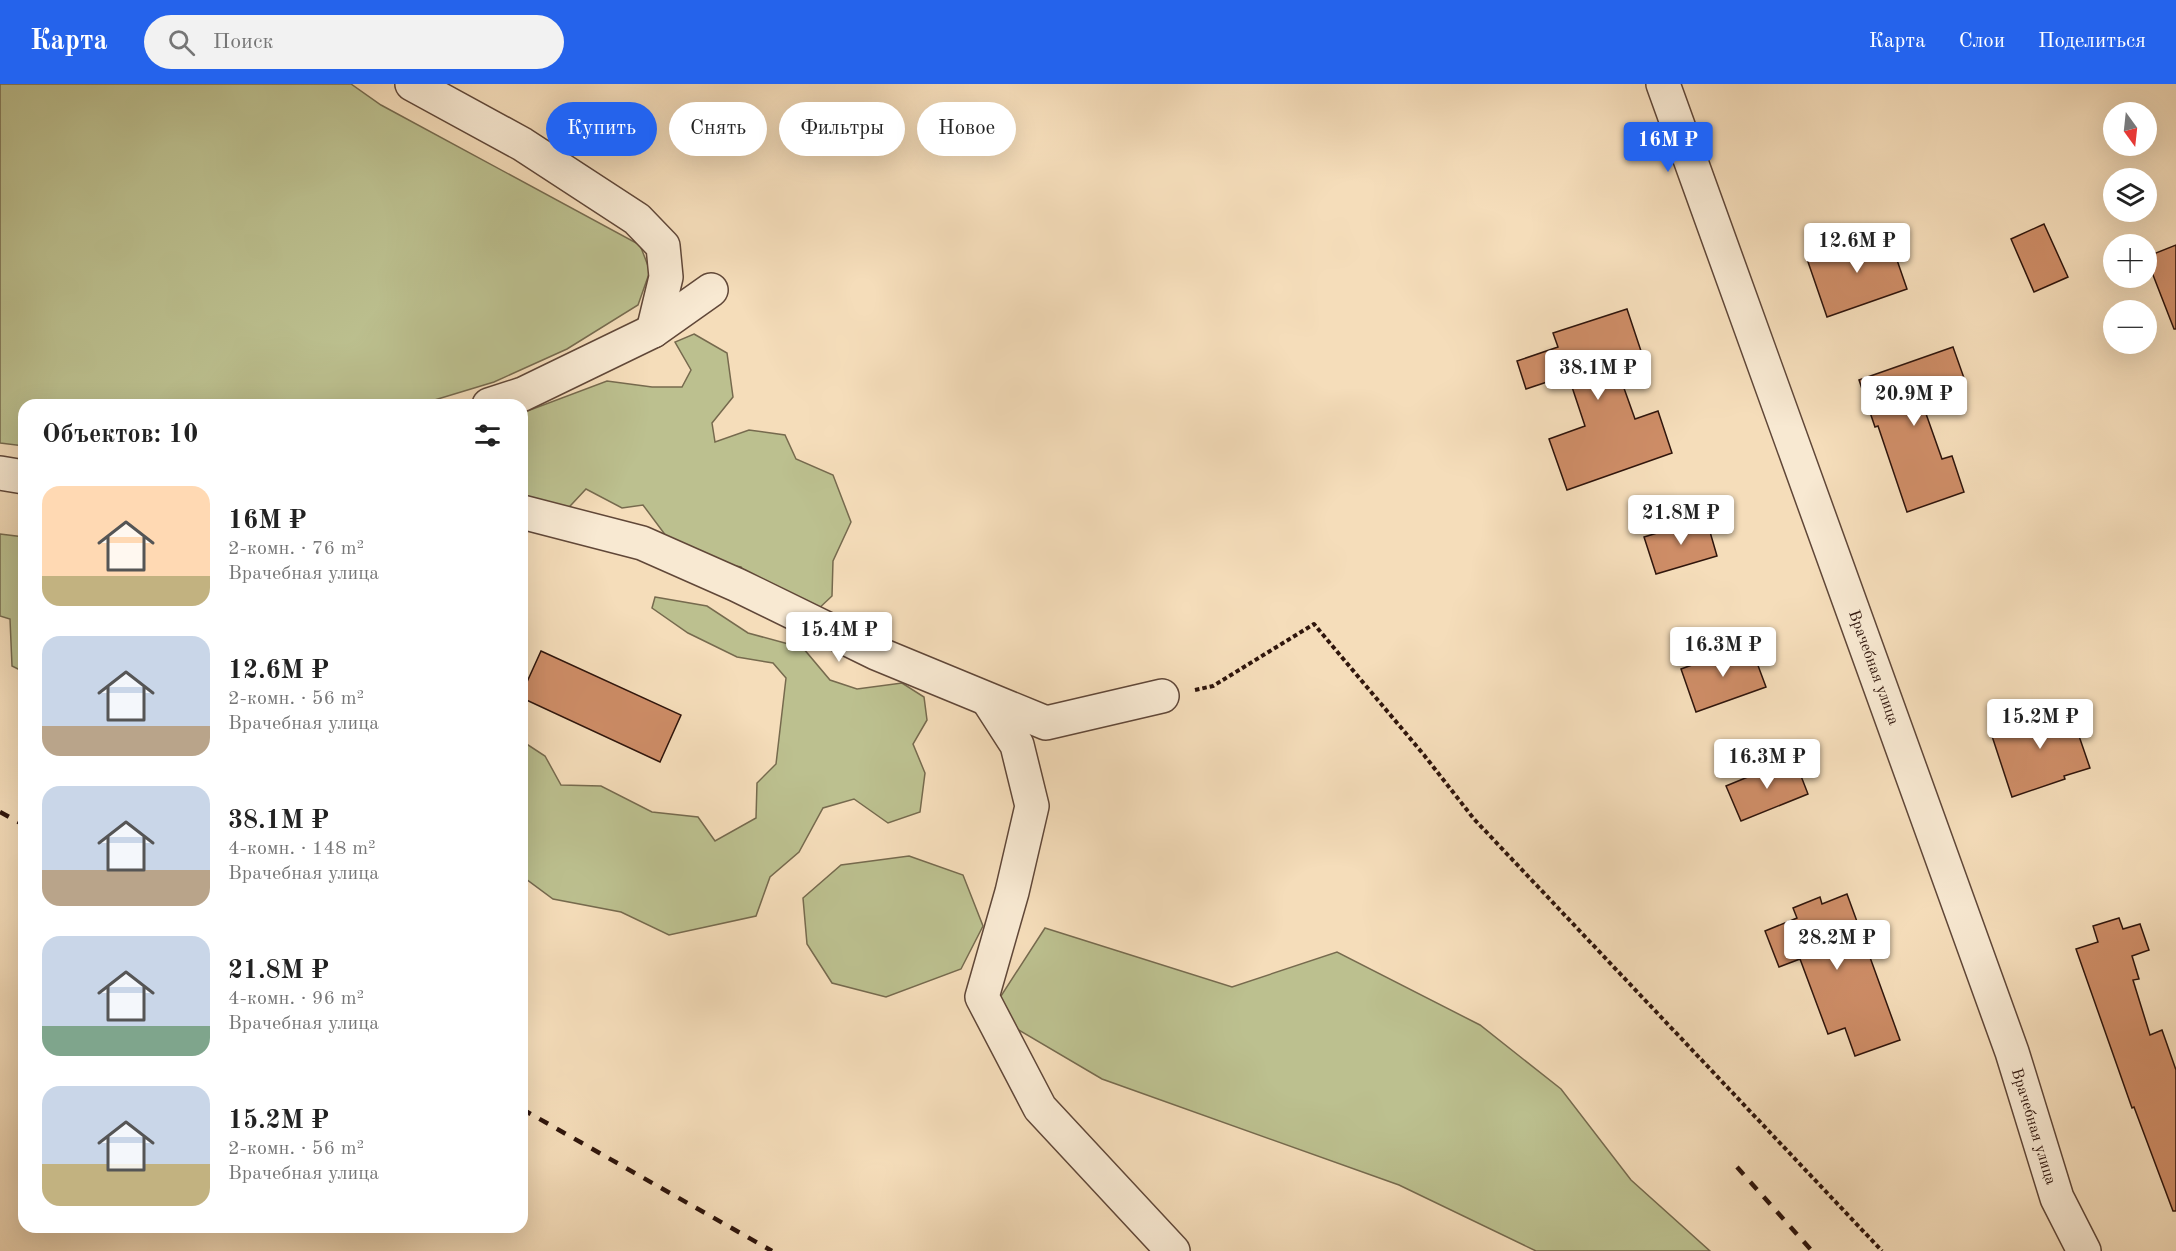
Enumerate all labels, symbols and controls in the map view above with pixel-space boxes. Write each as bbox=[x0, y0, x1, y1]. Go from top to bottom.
search box bbox=[144, 15, 564, 69]
icon: search bbox=[165, 26, 198, 59]
text: Карта bbox=[30, 28, 108, 56]
text: Поиск bbox=[213, 31, 274, 53]
text: Карта bbox=[1869, 31, 1926, 52]
text: Слои bbox=[1959, 31, 2005, 52]
text: Поделиться bbox=[2038, 31, 2146, 52]
chip: Купить bbox=[546, 102, 657, 156]
chip: Снять bbox=[669, 102, 767, 156]
chip: Фильтры bbox=[779, 102, 905, 156]
chip: Новое bbox=[917, 102, 1016, 156]
north arrow bbox=[2103, 102, 2157, 156]
map controls bbox=[2103, 102, 2157, 354]
pin: 16M ₽ bbox=[1626, 122, 1710, 173]
text: 16M ₽ bbox=[1638, 131, 1698, 151]
button: layers bbox=[2103, 168, 2157, 222]
pin: 12.6M ₽ bbox=[1802, 223, 1912, 274]
text: 12.6M ₽ bbox=[1818, 232, 1896, 252]
button: + bbox=[2103, 234, 2157, 288]
button: − bbox=[2103, 300, 2157, 354]
pin: 38.1M ₽ bbox=[1543, 350, 1653, 401]
text: 38.1M ₽ bbox=[1559, 359, 1637, 379]
pin: 20.9M ₽ bbox=[1859, 376, 1969, 427]
text: 20.9M ₽ bbox=[1875, 385, 1953, 405]
icon: filters bbox=[471, 419, 504, 452]
text: Объектов: 10 bbox=[42, 422, 198, 448]
pin: 21.8M ₽ bbox=[1626, 495, 1736, 546]
text: 21.8M ₽ bbox=[1642, 504, 1720, 524]
text: 16M ₽ bbox=[228, 508, 307, 534]
icon: home bbox=[90, 510, 162, 582]
text: 2-комн. · 76 m² bbox=[228, 539, 364, 559]
text: Врачебная улица bbox=[228, 564, 379, 584]
street label: Врачебная улица bbox=[1845, 608, 1901, 727]
pin: 15.4M ₽ bbox=[784, 612, 894, 663]
text: 15.4M ₽ bbox=[800, 621, 878, 641]
pin: 16.3M ₽ bbox=[1668, 627, 1778, 678]
text: 16.3M ₽ bbox=[1684, 636, 1762, 656]
text: 12.6M ₽ bbox=[228, 658, 329, 684]
icon: home bbox=[90, 660, 162, 732]
text: 2-комн. · 56 m² bbox=[228, 689, 364, 709]
pin: 15.2M ₽ bbox=[1985, 699, 2095, 750]
text: 15.2M ₽ bbox=[2001, 708, 2079, 728]
text: Врачебная улица bbox=[228, 714, 379, 734]
pin: 16.3M ₽ bbox=[1712, 739, 1822, 790]
text: 16.3M ₽ bbox=[1728, 748, 1806, 768]
text: 38.1M ₽ bbox=[228, 808, 329, 834]
icon: home bbox=[90, 810, 162, 882]
text: 4-комн. · 148 m² bbox=[228, 839, 376, 859]
text: Врачебная улица bbox=[228, 864, 379, 884]
pin: 28.2M ₽ bbox=[1782, 920, 1892, 971]
text: 28.2M ₽ bbox=[1798, 929, 1876, 949]
text: 21.8M ₽ bbox=[228, 958, 329, 984]
icon: home bbox=[90, 960, 162, 1032]
text: 4-комн. · 96 m² bbox=[228, 989, 364, 1009]
text: Врачебная улица bbox=[228, 1014, 379, 1034]
street label: Врачебная улица bbox=[2008, 1066, 2058, 1187]
text: 15.2M ₽ bbox=[228, 1108, 329, 1134]
icon: home bbox=[90, 1110, 162, 1182]
text: 2-комн. · 56 m² bbox=[228, 1139, 364, 1159]
text: Врачебная улица bbox=[228, 1164, 379, 1184]

